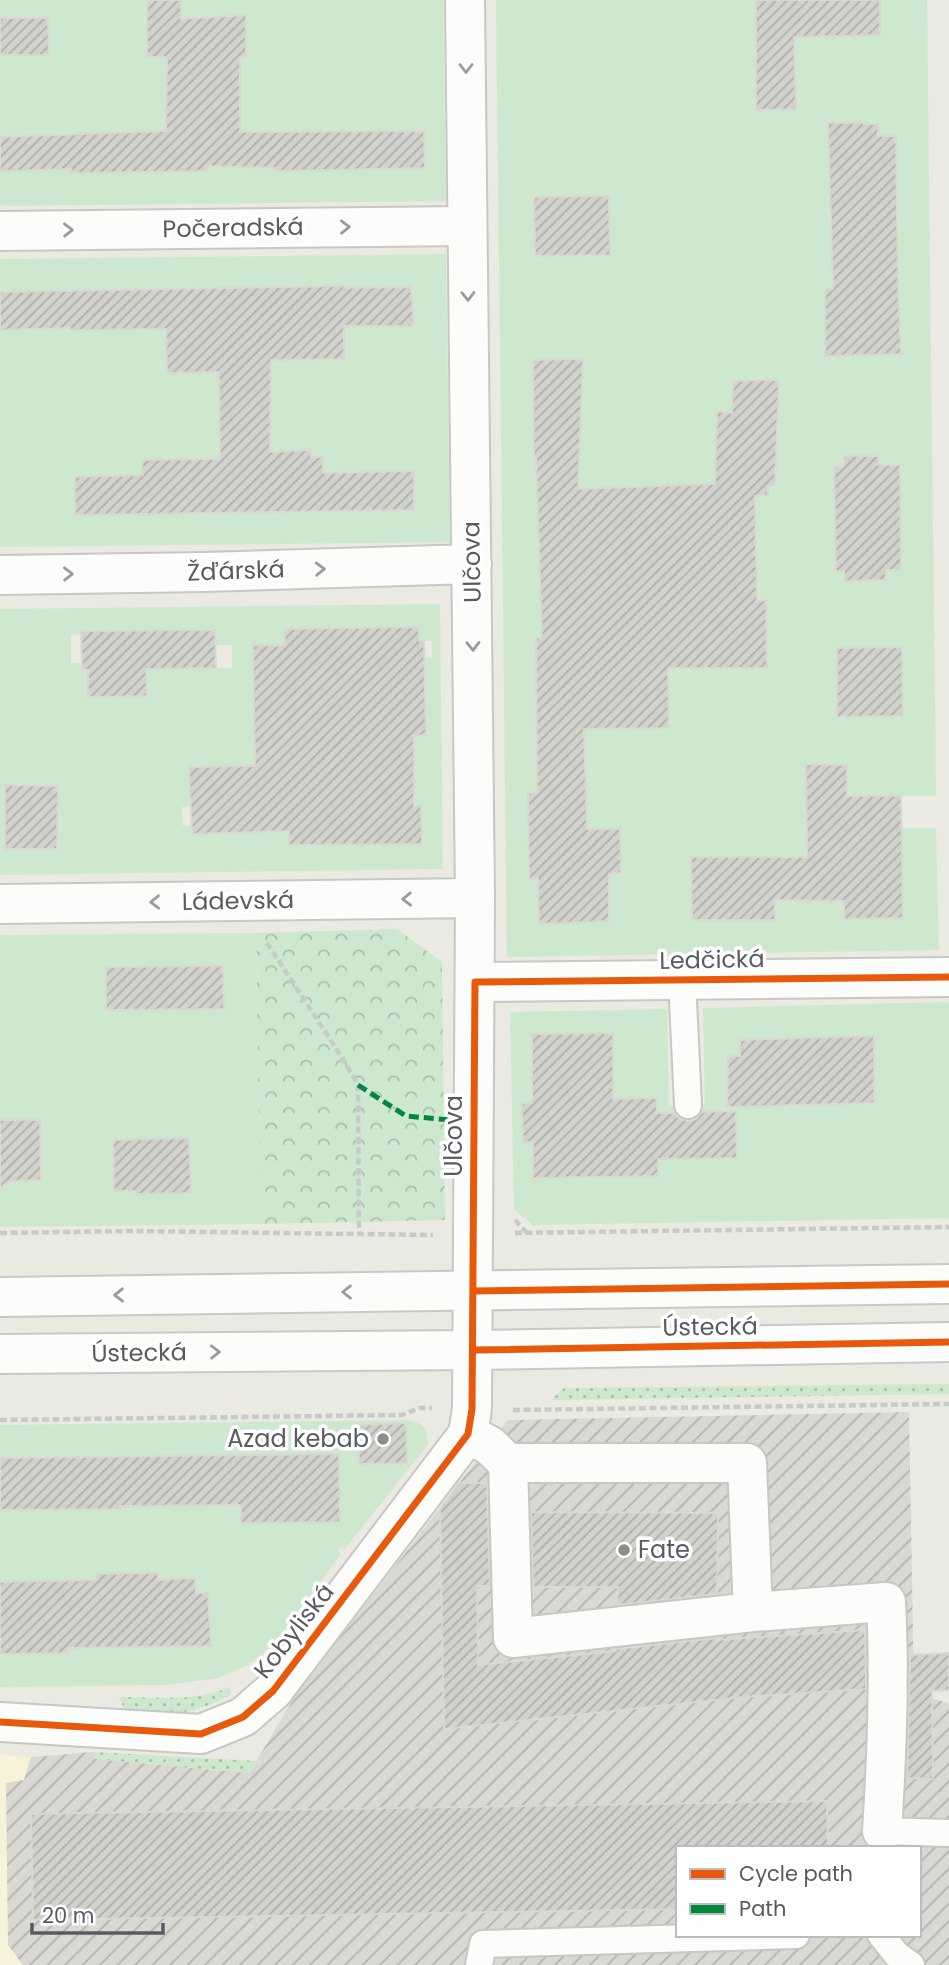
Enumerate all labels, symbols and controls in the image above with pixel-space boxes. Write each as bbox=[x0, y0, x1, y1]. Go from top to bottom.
one-way arrow bbox=[458, 63, 473, 74]
street label: Počeradská bbox=[162, 210, 304, 245]
one-way arrow bbox=[340, 219, 350, 235]
one-way arrow bbox=[63, 222, 74, 238]
one-way arrow bbox=[460, 291, 476, 301]
street label: Ulčova bbox=[454, 521, 489, 603]
street label: Žďárská bbox=[187, 552, 285, 589]
one-way arrow bbox=[315, 561, 326, 576]
one-way arrow bbox=[63, 566, 74, 582]
one-way arrow bbox=[465, 640, 480, 651]
street label: Ládevská bbox=[182, 883, 294, 918]
one-way arrow bbox=[401, 891, 412, 907]
one-way arrow bbox=[149, 894, 160, 910]
street label: Ledčická bbox=[659, 942, 765, 977]
street label: Ulčova bbox=[437, 1095, 470, 1177]
one-way arrow bbox=[341, 1284, 352, 1300]
one-way arrow bbox=[114, 1287, 124, 1303]
street label: Ústecká bbox=[662, 1309, 758, 1344]
street label: Ústecká bbox=[91, 1335, 187, 1370]
one-way arrow bbox=[210, 1344, 221, 1360]
place label: Azad kebab bbox=[227, 1422, 369, 1455]
marker: Azad kebab bbox=[375, 1431, 391, 1447]
place label: Fate bbox=[638, 1533, 690, 1566]
marker: Fate bbox=[616, 1542, 632, 1558]
street label: Kobyliská bbox=[246, 1576, 341, 1685]
legend bbox=[676, 1846, 921, 1937]
text: Cycle path bbox=[739, 1859, 853, 1888]
scale bar bbox=[32, 1892, 163, 1936]
text: Path bbox=[739, 1894, 786, 1923]
text: 20 m bbox=[42, 1901, 95, 1930]

